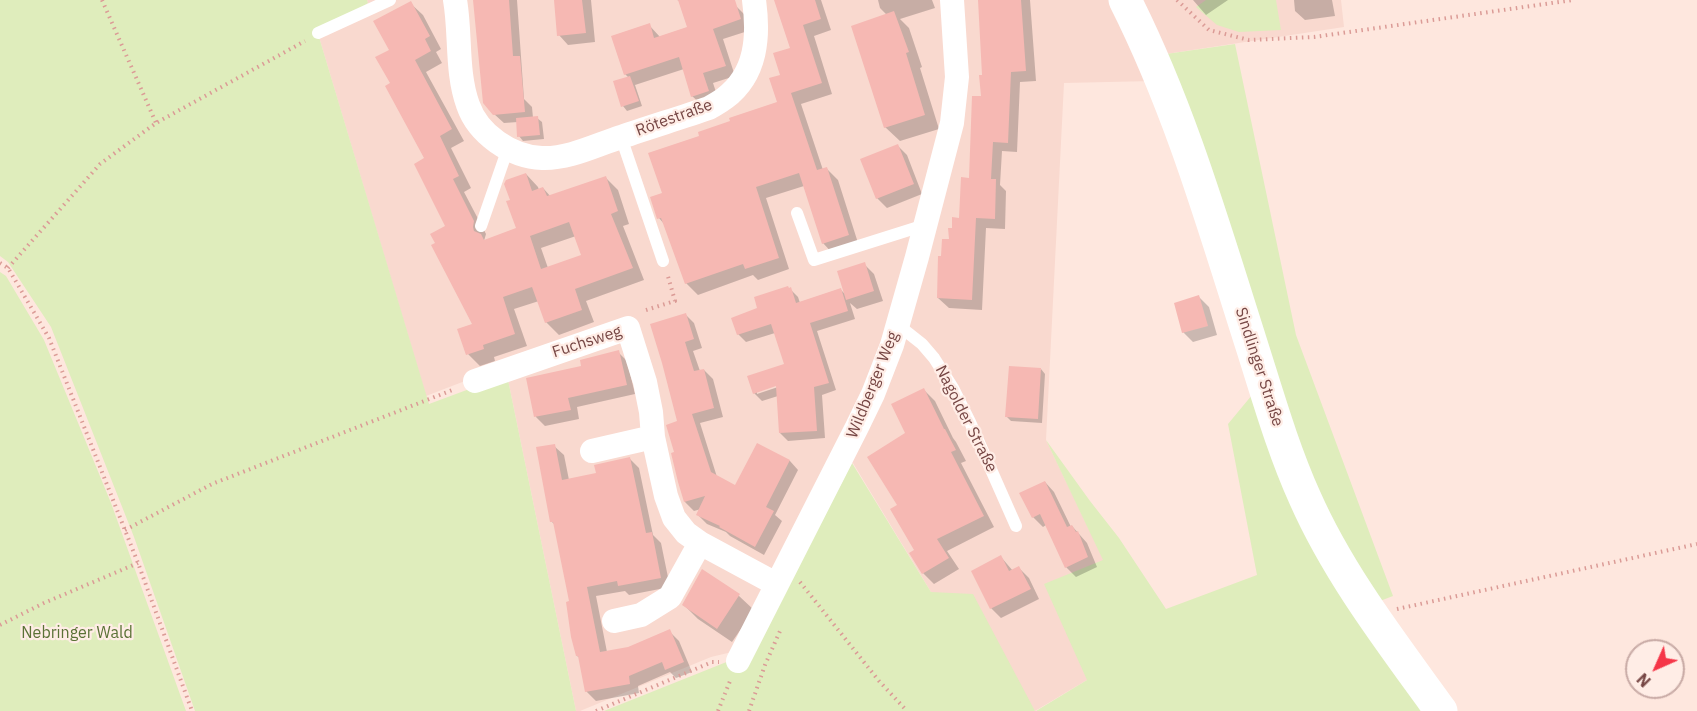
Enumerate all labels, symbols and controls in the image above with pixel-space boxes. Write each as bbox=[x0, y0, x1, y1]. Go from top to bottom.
street label: Rötestraße bbox=[633, 95, 715, 141]
street label: Sindlinger Straße bbox=[1231, 305, 1287, 429]
street label: Fuchsweg bbox=[550, 322, 624, 362]
street label: Wildberger Weg bbox=[843, 329, 903, 441]
street label: Nagolder Straße bbox=[931, 362, 1001, 476]
park label: Nebringer Wald bbox=[21, 623, 133, 643]
north arrow bbox=[1625, 639, 1685, 699]
text: N bbox=[1633, 669, 1655, 691]

